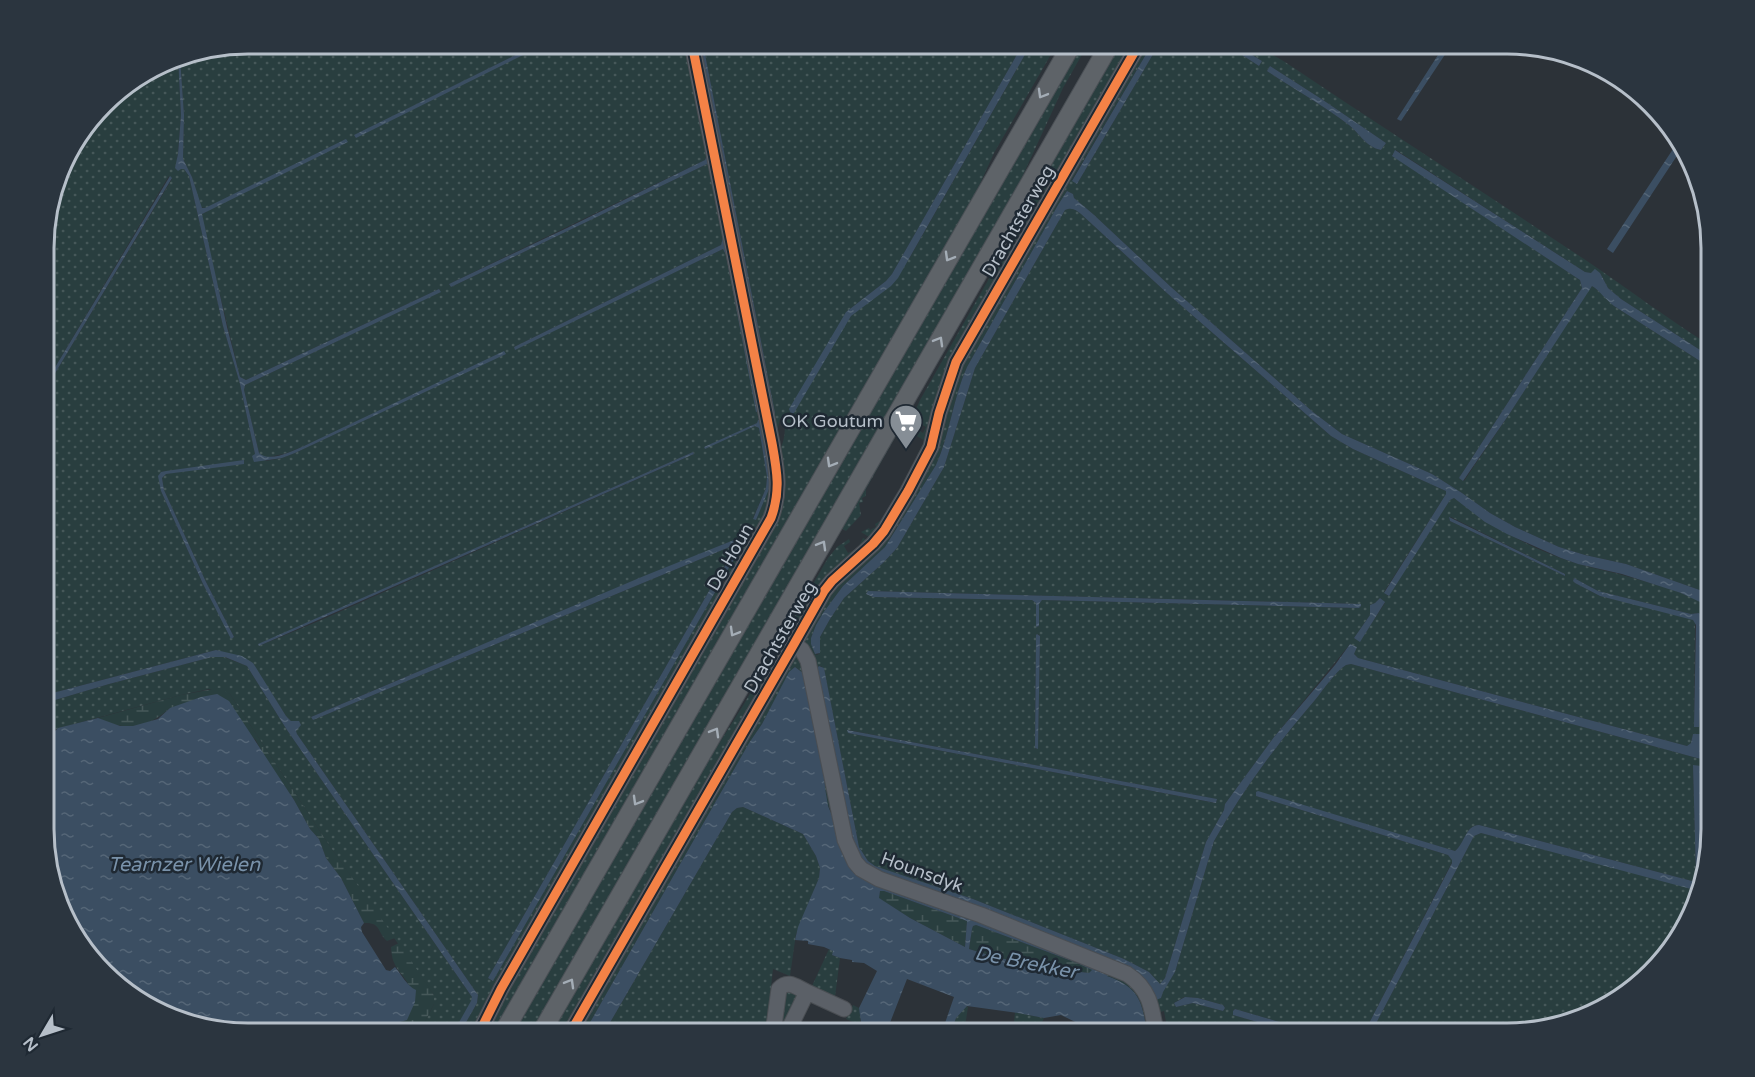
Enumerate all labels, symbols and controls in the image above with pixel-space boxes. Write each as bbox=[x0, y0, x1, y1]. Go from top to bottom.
one-way arrow bbox=[1038, 88, 1050, 98]
street label: Drachtsterweg bbox=[977, 161, 1059, 281]
one-way arrow bbox=[945, 251, 956, 261]
one-way arrow bbox=[932, 336, 943, 347]
supermarket icon: OK Goutum bbox=[888, 403, 924, 450]
place label: OK Goutum bbox=[782, 410, 883, 432]
one-way arrow bbox=[827, 456, 838, 467]
street label: De Houn bbox=[702, 519, 758, 595]
one-way arrow bbox=[815, 541, 826, 551]
street label: Drachtsterweg bbox=[739, 577, 821, 697]
one-way arrow bbox=[730, 626, 741, 636]
one-way arrow bbox=[708, 728, 719, 738]
one-way arrow bbox=[633, 795, 644, 805]
street label: Hounsdyk bbox=[878, 847, 966, 897]
water label: Tearnzer Wielen bbox=[108, 853, 261, 877]
water label: De Brekker bbox=[973, 941, 1082, 985]
one-way arrow bbox=[563, 979, 574, 989]
north arrow bbox=[12, 1005, 72, 1065]
text: N bbox=[19, 1033, 43, 1055]

